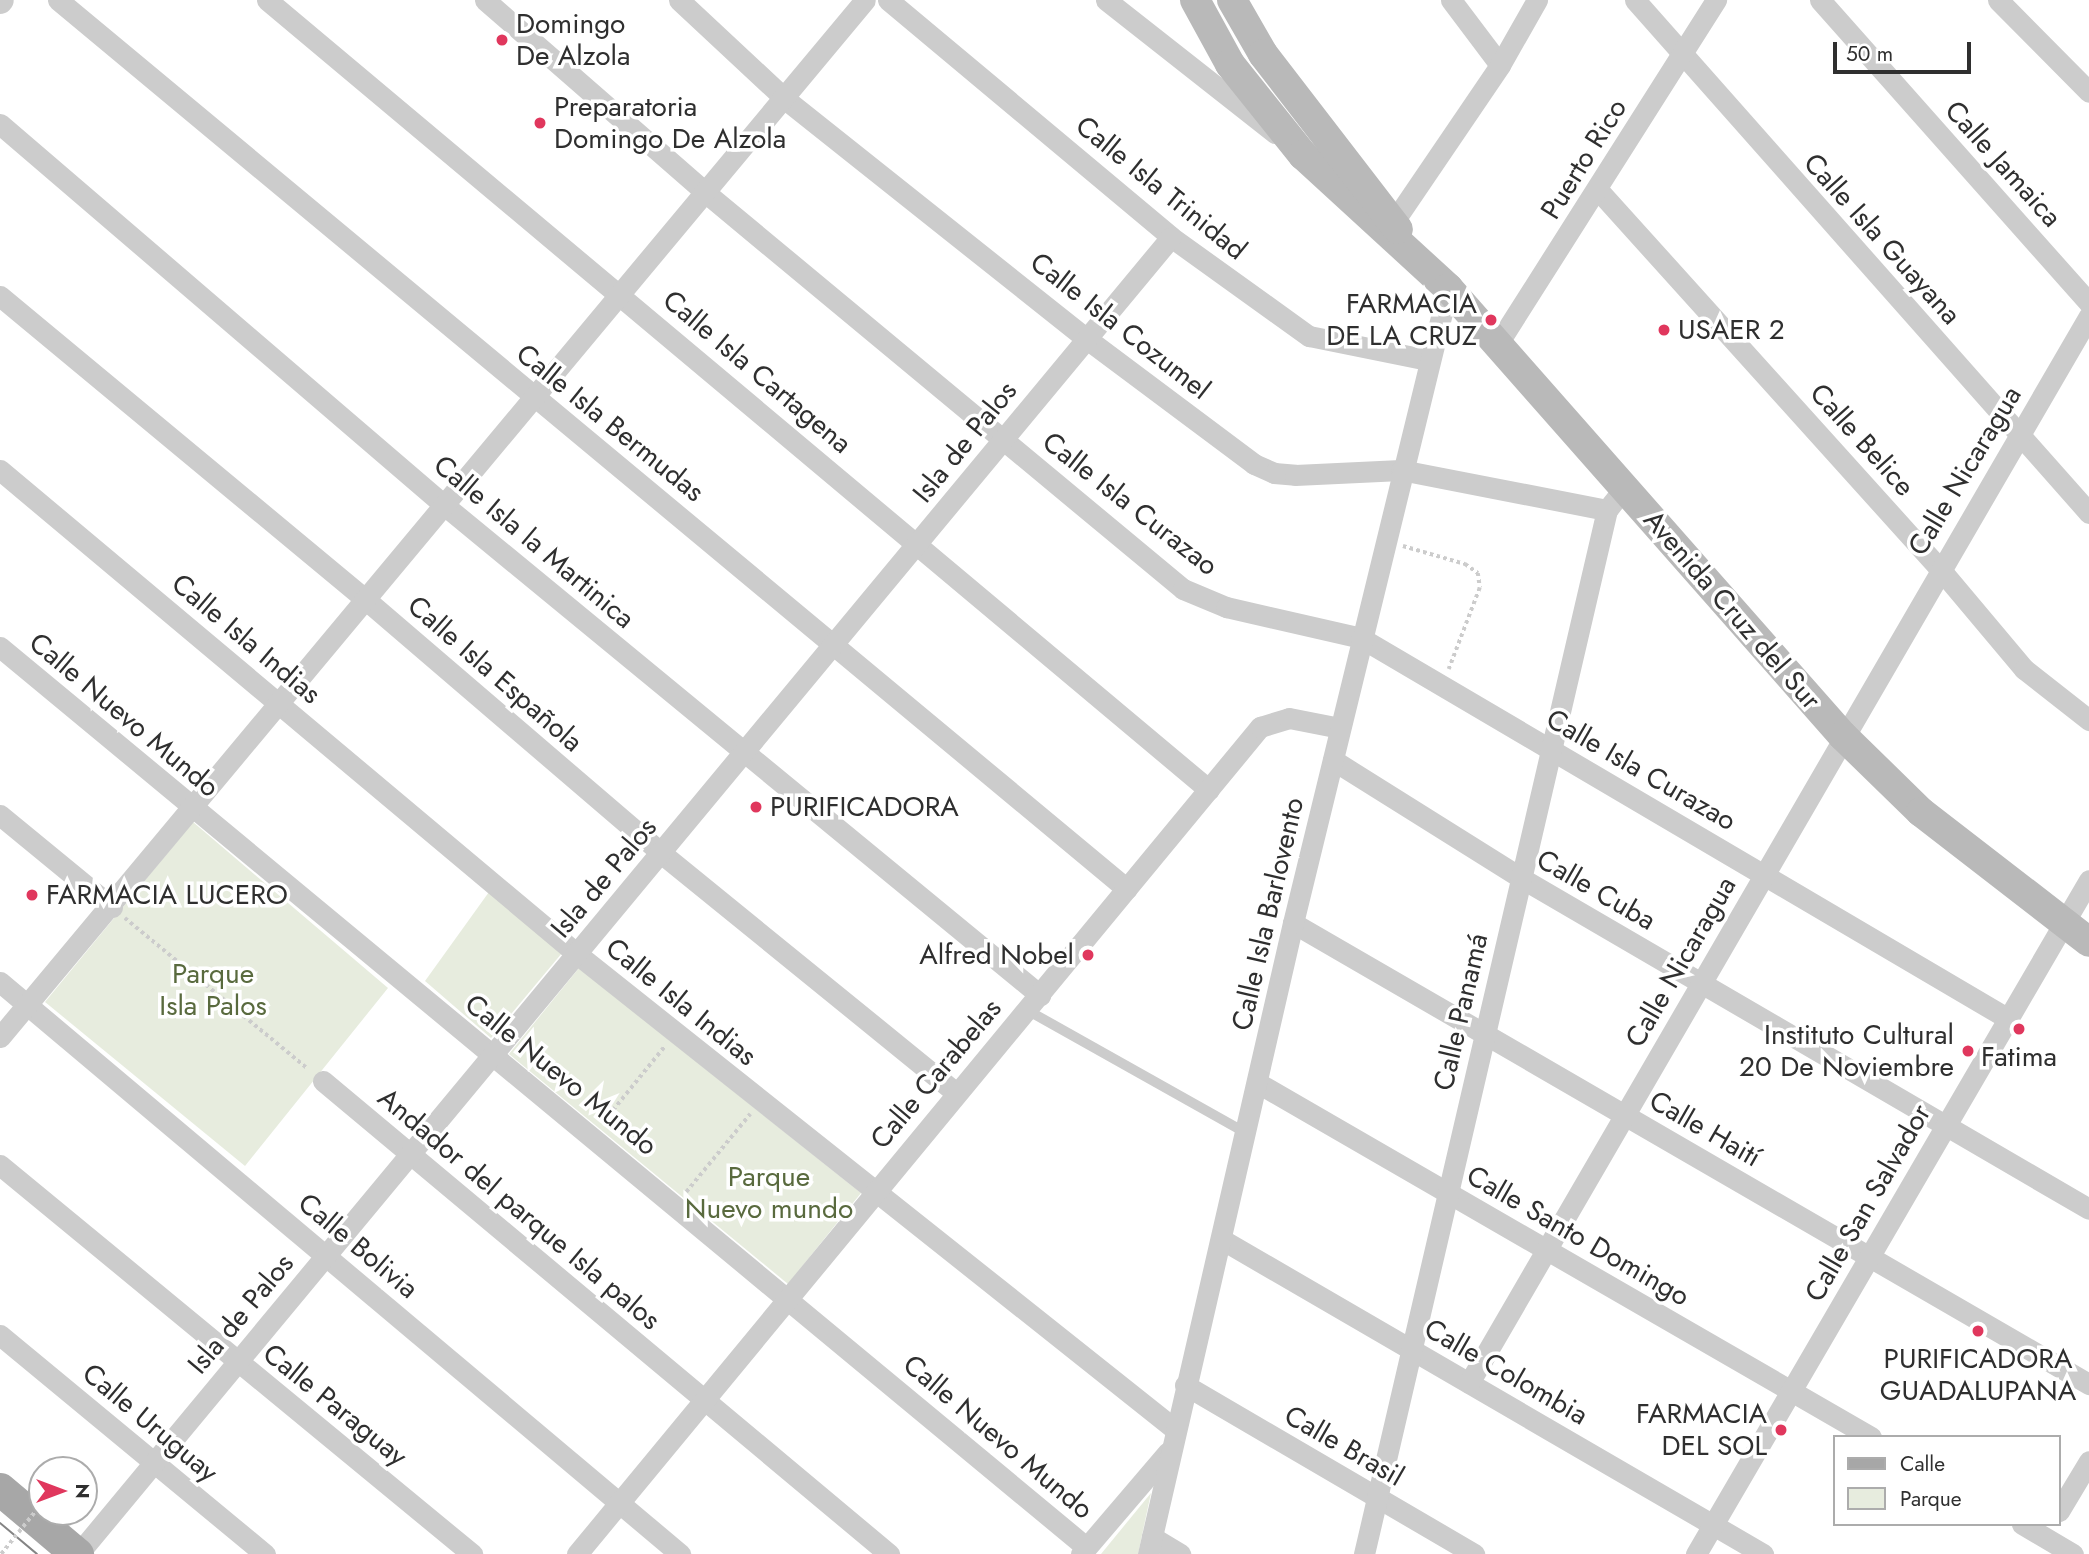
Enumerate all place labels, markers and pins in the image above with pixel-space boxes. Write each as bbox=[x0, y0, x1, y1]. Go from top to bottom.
place label: Domingo De Alzola bbox=[516, 7, 630, 73]
marker: Domingo De Alzola bbox=[494, 32, 510, 48]
place label: Preparatoria Domingo De Alzola bbox=[554, 90, 786, 156]
marker: Preparatoria Domingo De Alzola bbox=[532, 115, 548, 131]
place label: FARMACIA DE LA CRUZ bbox=[1326, 287, 1477, 353]
marker: FARMACIA DE LA CRUZ bbox=[1483, 312, 1499, 328]
place label: USAER 2 bbox=[1678, 313, 1785, 347]
marker: USAER 2 bbox=[1656, 322, 1672, 338]
place label: PURIFICADORA bbox=[770, 790, 959, 824]
marker: PURIFICADORA bbox=[748, 799, 764, 815]
place label: FARMACIA LUCERO bbox=[46, 878, 288, 912]
marker: FARMACIA LUCERO bbox=[24, 887, 40, 903]
place label: Alfred Nobel bbox=[919, 938, 1074, 972]
marker: Alfred Nobel bbox=[1080, 947, 1096, 963]
place label: Instituto Cultural 20 De Noviembre bbox=[1739, 1018, 1954, 1084]
marker: Fatima bbox=[2011, 1021, 2027, 1037]
place label: Fatima bbox=[1981, 1040, 2057, 1074]
marker: Instituto Cultural 20 De Noviembre bbox=[1960, 1043, 1976, 1059]
marker: PURIFICADORA GUADALUPANA bbox=[1970, 1323, 1986, 1339]
place label: PURIFICADORA GUADALUPANA bbox=[1880, 1342, 2076, 1408]
place label: FARMACIA DEL SOL bbox=[1636, 1397, 1767, 1463]
marker: FARMACIA DEL SOL bbox=[1773, 1422, 1789, 1438]

